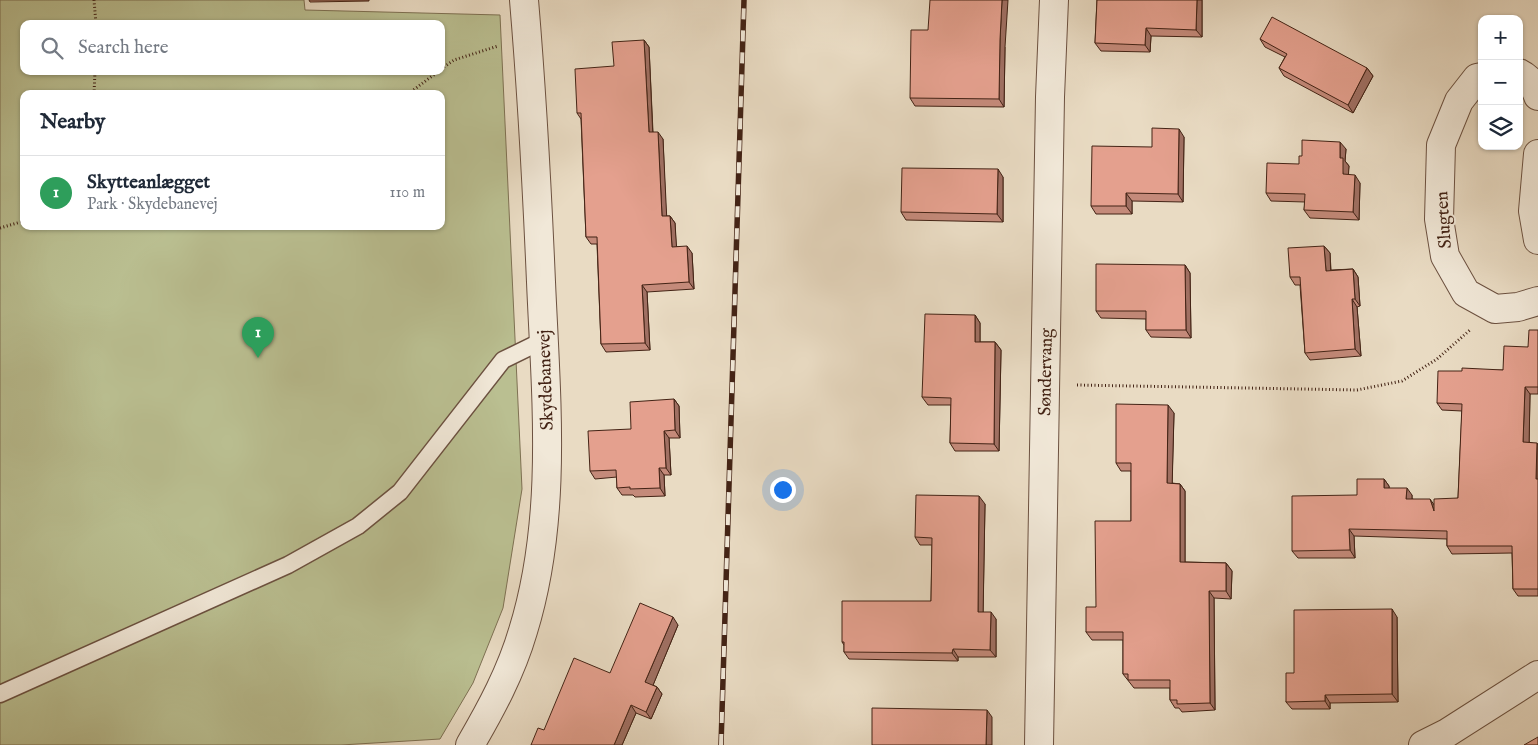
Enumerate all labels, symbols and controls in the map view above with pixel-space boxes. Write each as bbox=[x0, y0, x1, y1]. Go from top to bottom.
map controls bbox=[1478, 15, 1523, 150]
button: + bbox=[1478, 15, 1523, 60]
search box bbox=[20, 20, 445, 75]
icon: search bbox=[38, 34, 66, 62]
text: Search here bbox=[78, 36, 169, 60]
button: − bbox=[1478, 60, 1523, 105]
button: layers bbox=[1478, 105, 1523, 150]
text: Nearby bbox=[40, 109, 105, 136]
text: Skytteanlægget bbox=[87, 171, 210, 195]
text: 1 bbox=[53, 183, 59, 203]
text: 110 m bbox=[389, 183, 425, 203]
street label: Slugten bbox=[1431, 190, 1458, 249]
text: Park · Skydebanevej bbox=[87, 195, 218, 215]
pin: 1 bbox=[242, 317, 274, 358]
street label: Søndervang bbox=[1034, 328, 1059, 416]
street label: Skydebanevej bbox=[533, 329, 560, 431]
your location bbox=[770, 477, 796, 503]

